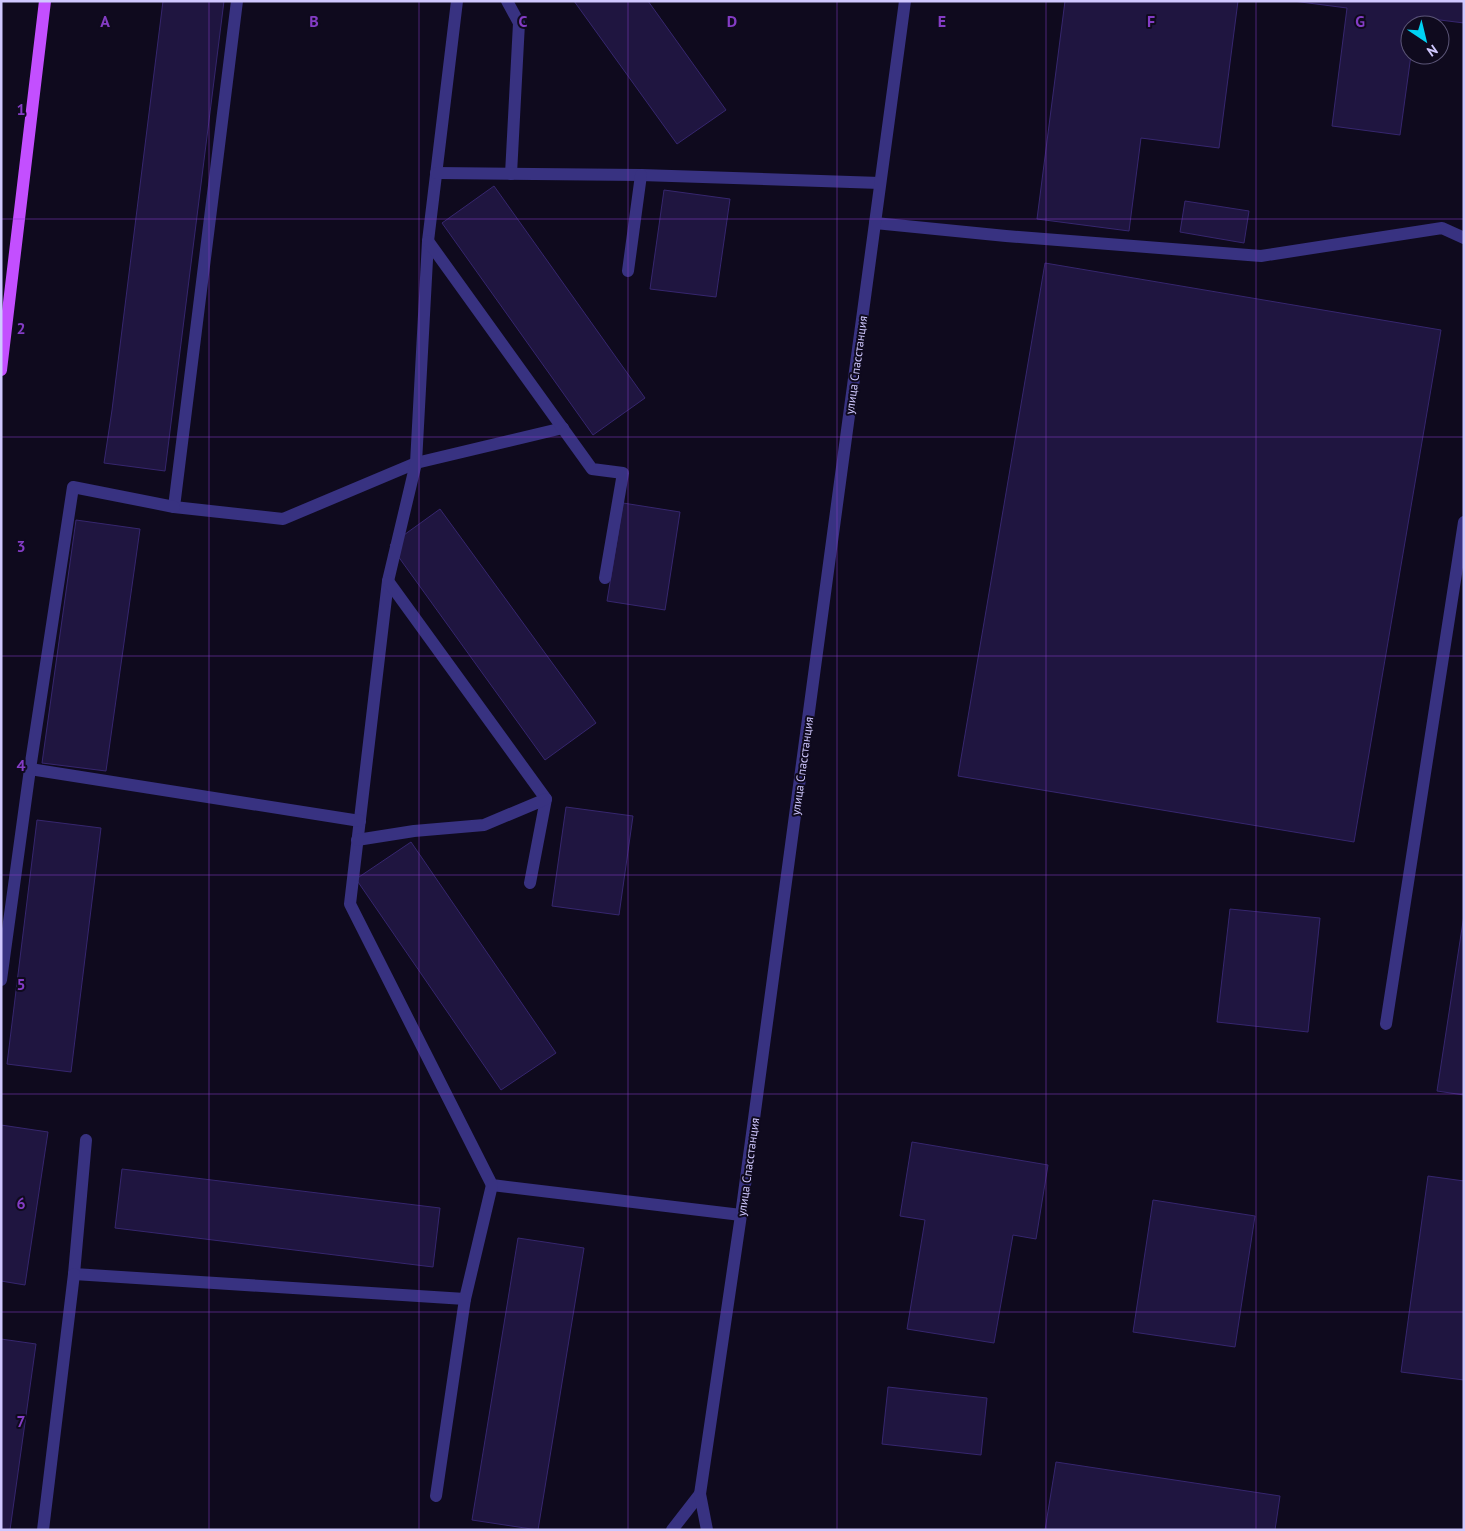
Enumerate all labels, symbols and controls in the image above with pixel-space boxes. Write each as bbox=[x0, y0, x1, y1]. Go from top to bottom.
text: A bbox=[100, 11, 110, 31]
text: B bbox=[309, 11, 319, 31]
text: C bbox=[519, 11, 528, 31]
text: D bbox=[727, 11, 737, 31]
text: E bbox=[938, 11, 946, 31]
text: F bbox=[1147, 11, 1155, 31]
text: G bbox=[1355, 11, 1365, 31]
north arrow bbox=[1400, 15, 1450, 65]
text: N bbox=[1424, 41, 1441, 61]
text: 1 bbox=[16, 99, 26, 119]
street label: улица Спасстанция bbox=[842, 315, 870, 415]
text: 2 bbox=[16, 318, 26, 338]
text: 3 bbox=[16, 536, 26, 556]
street label: улица Спасстанция bbox=[788, 716, 816, 816]
text: 4 bbox=[16, 755, 26, 775]
text: 5 bbox=[16, 974, 26, 994]
street label: улица Спасстанция bbox=[734, 1117, 762, 1217]
text: 6 bbox=[16, 1193, 26, 1213]
text: 7 bbox=[16, 1411, 26, 1431]

